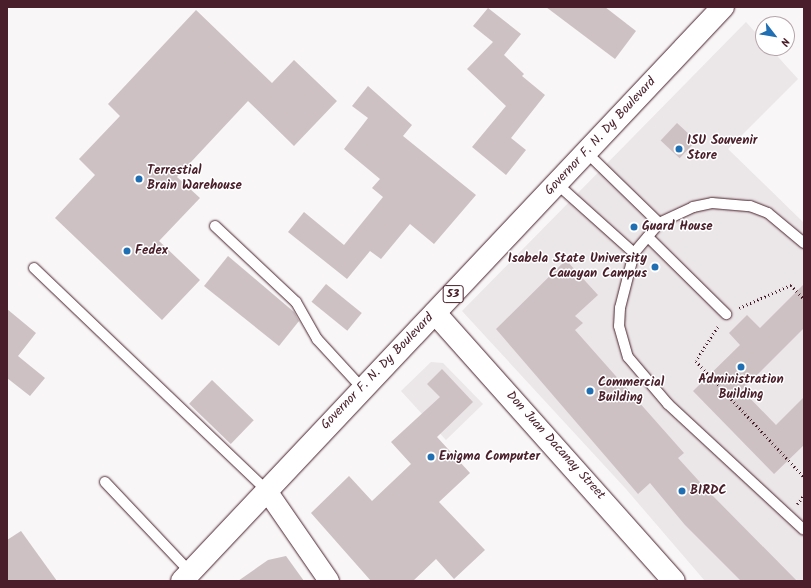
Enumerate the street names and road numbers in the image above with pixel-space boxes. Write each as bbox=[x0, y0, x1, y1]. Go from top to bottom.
street label: Governor F. N. Dy Boulevard bbox=[542, 75, 660, 199]
road number: 53 bbox=[442, 284, 464, 304]
street label: Governor F. N. Dy Boulevard bbox=[318, 311, 438, 433]
street label: Don Juan Dacanay Street bbox=[502, 389, 608, 503]

